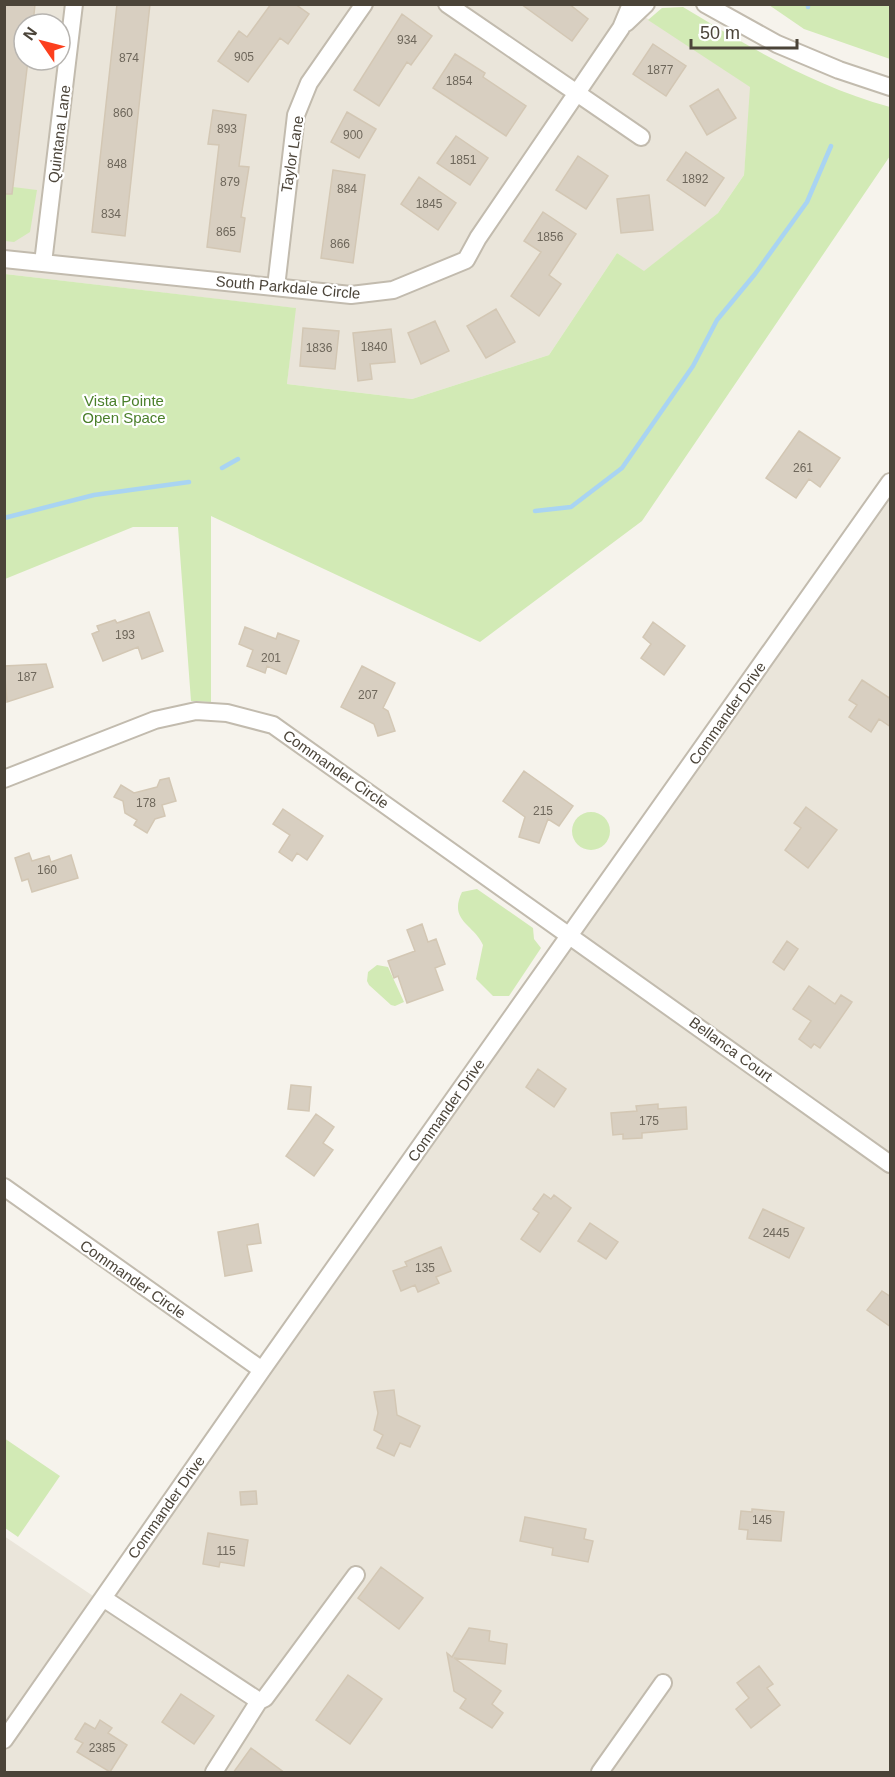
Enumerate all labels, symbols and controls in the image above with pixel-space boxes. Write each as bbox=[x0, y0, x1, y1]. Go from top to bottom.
north arrow bbox=[12, 12, 72, 72]
scale bar bbox=[691, 12, 798, 50]
text: 50 m bbox=[700, 23, 740, 43]
text: N bbox=[20, 24, 40, 43]
house number: 934 bbox=[397, 33, 417, 47]
house number: 905 bbox=[234, 50, 254, 64]
house number: 874 bbox=[119, 51, 139, 65]
house number: 1877 bbox=[647, 63, 674, 77]
house number: 1854 bbox=[446, 74, 473, 88]
street label: Quintana Lane bbox=[45, 84, 73, 184]
house number: 860 bbox=[113, 106, 133, 120]
street label: Taylor Lane bbox=[278, 114, 306, 194]
house number: 893 bbox=[217, 122, 237, 136]
house number: 900 bbox=[343, 128, 363, 142]
house number: 1851 bbox=[450, 153, 477, 167]
house number: 848 bbox=[107, 157, 127, 171]
house number: 1892 bbox=[682, 172, 709, 186]
house number: 879 bbox=[220, 175, 240, 189]
house number: 884 bbox=[337, 182, 357, 196]
house number: 1845 bbox=[416, 197, 443, 211]
house number: 834 bbox=[101, 207, 121, 221]
house number: 865 bbox=[216, 225, 236, 239]
house number: 1856 bbox=[537, 230, 564, 244]
house number: 866 bbox=[330, 237, 350, 251]
street label: South Parkdale Circle bbox=[215, 272, 361, 302]
house number: 1840 bbox=[361, 340, 388, 354]
house number: 1836 bbox=[306, 341, 333, 355]
park label: Vista Pointe Open Space bbox=[82, 392, 166, 426]
house number: 261 bbox=[793, 461, 813, 475]
house number: 193 bbox=[115, 628, 135, 642]
house number: 201 bbox=[261, 651, 281, 665]
street label: Commander Drive bbox=[685, 658, 769, 768]
house number: 187 bbox=[17, 670, 37, 684]
house number: 207 bbox=[358, 688, 378, 702]
street label: Commander Circle bbox=[280, 726, 392, 812]
house number: 178 bbox=[136, 796, 156, 810]
house number: 215 bbox=[533, 804, 553, 818]
house number: 160 bbox=[37, 863, 57, 877]
street label: Bellanca Court bbox=[686, 1013, 776, 1085]
street label: Commander Drive bbox=[404, 1055, 488, 1165]
house number: 175 bbox=[639, 1114, 659, 1128]
house number: 2445 bbox=[763, 1226, 790, 1240]
street label: Commander Circle bbox=[77, 1236, 189, 1322]
house number: 135 bbox=[415, 1261, 435, 1275]
street label: Commander Drive bbox=[124, 1452, 208, 1562]
house number: 145 bbox=[752, 1513, 772, 1527]
house number: 115 bbox=[216, 1544, 236, 1558]
house number: 2385 bbox=[89, 1741, 116, 1755]

